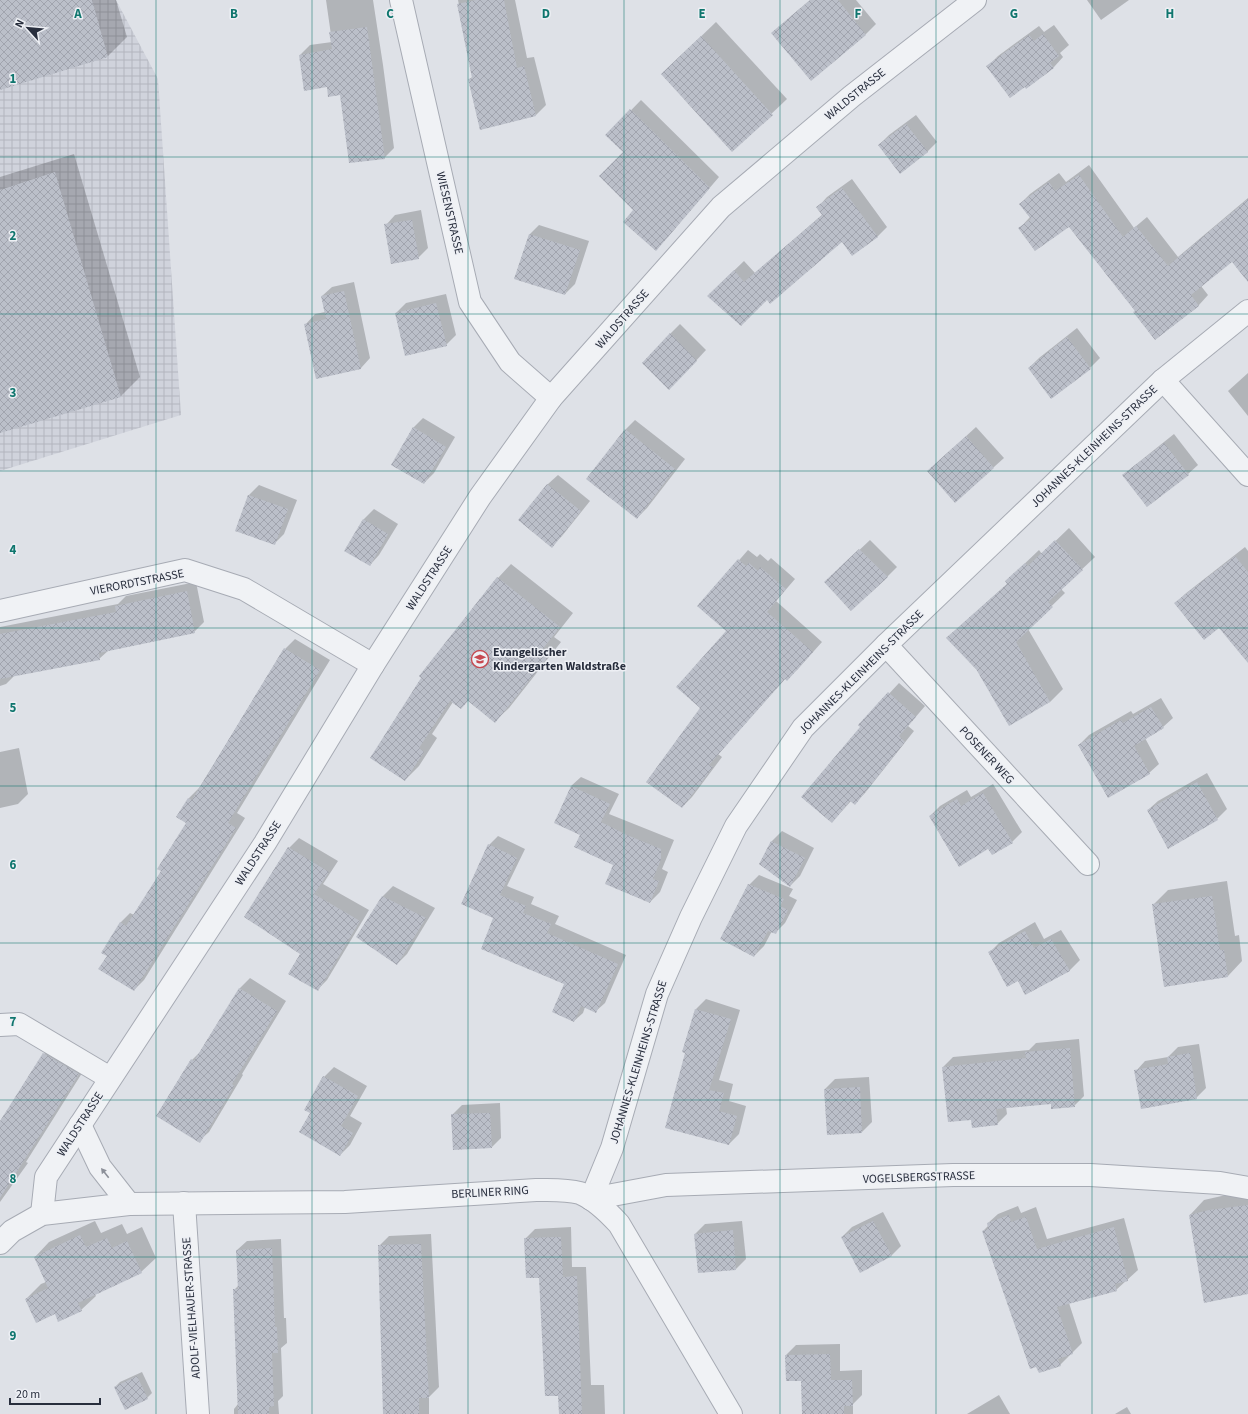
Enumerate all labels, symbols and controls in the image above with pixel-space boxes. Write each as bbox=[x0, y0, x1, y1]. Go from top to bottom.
text: A bbox=[73, 5, 82, 23]
text: B bbox=[230, 5, 238, 23]
text: C bbox=[386, 5, 394, 23]
text: D bbox=[542, 5, 550, 23]
text: E bbox=[698, 5, 706, 23]
text: F bbox=[855, 5, 862, 23]
text: G bbox=[1010, 5, 1018, 23]
text: H bbox=[1166, 5, 1174, 23]
north arrow bbox=[8, 8, 48, 48]
text: N bbox=[11, 17, 28, 30]
street label: WALDSTRASSE bbox=[821, 64, 889, 124]
text: 1 bbox=[10, 70, 17, 88]
street label: WIESENSTRASSE bbox=[432, 170, 467, 256]
text: 2 bbox=[10, 227, 17, 245]
street label: WALDSTRASSE bbox=[592, 286, 653, 353]
street label: JOHANNES-KLEINHEINS-STRASSE bbox=[1027, 381, 1161, 512]
text: 3 bbox=[10, 384, 17, 402]
text: 4 bbox=[10, 541, 17, 559]
street label: WALDSTRASSE bbox=[402, 543, 457, 614]
street label: VIERORDTSTRASSE bbox=[89, 565, 185, 600]
street label: JOHANNES-KLEINHEINS-STRASSE bbox=[795, 606, 928, 739]
place label: Evangelischer Kindergarten Waldstraße bbox=[493, 644, 626, 675]
school or university icon: Evangelischer Kindergarten Waldstraße bbox=[470, 649, 490, 669]
text: 5 bbox=[10, 699, 17, 717]
street label: POSENER WEG bbox=[955, 722, 1018, 788]
street label: WALDSTRASSE bbox=[231, 818, 286, 889]
text: 6 bbox=[10, 856, 17, 874]
street label: JOHANNES-KLEINHEINS-STRASSE bbox=[605, 978, 671, 1146]
text: 7 bbox=[10, 1013, 17, 1031]
street label: WALDSTRASSE bbox=[53, 1089, 108, 1160]
street label: VOGELSBERGSTRASSE bbox=[863, 1167, 975, 1188]
one-way arrow bbox=[100, 1168, 109, 1179]
text: 8 bbox=[10, 1170, 17, 1188]
street label: BERLINER RING bbox=[451, 1182, 529, 1203]
street label: ADOLF-VIELHAUER-STRASSE bbox=[178, 1237, 205, 1379]
text: 9 bbox=[10, 1327, 17, 1345]
scale bar bbox=[10, 1380, 100, 1406]
text: 20 m bbox=[16, 1386, 40, 1403]

